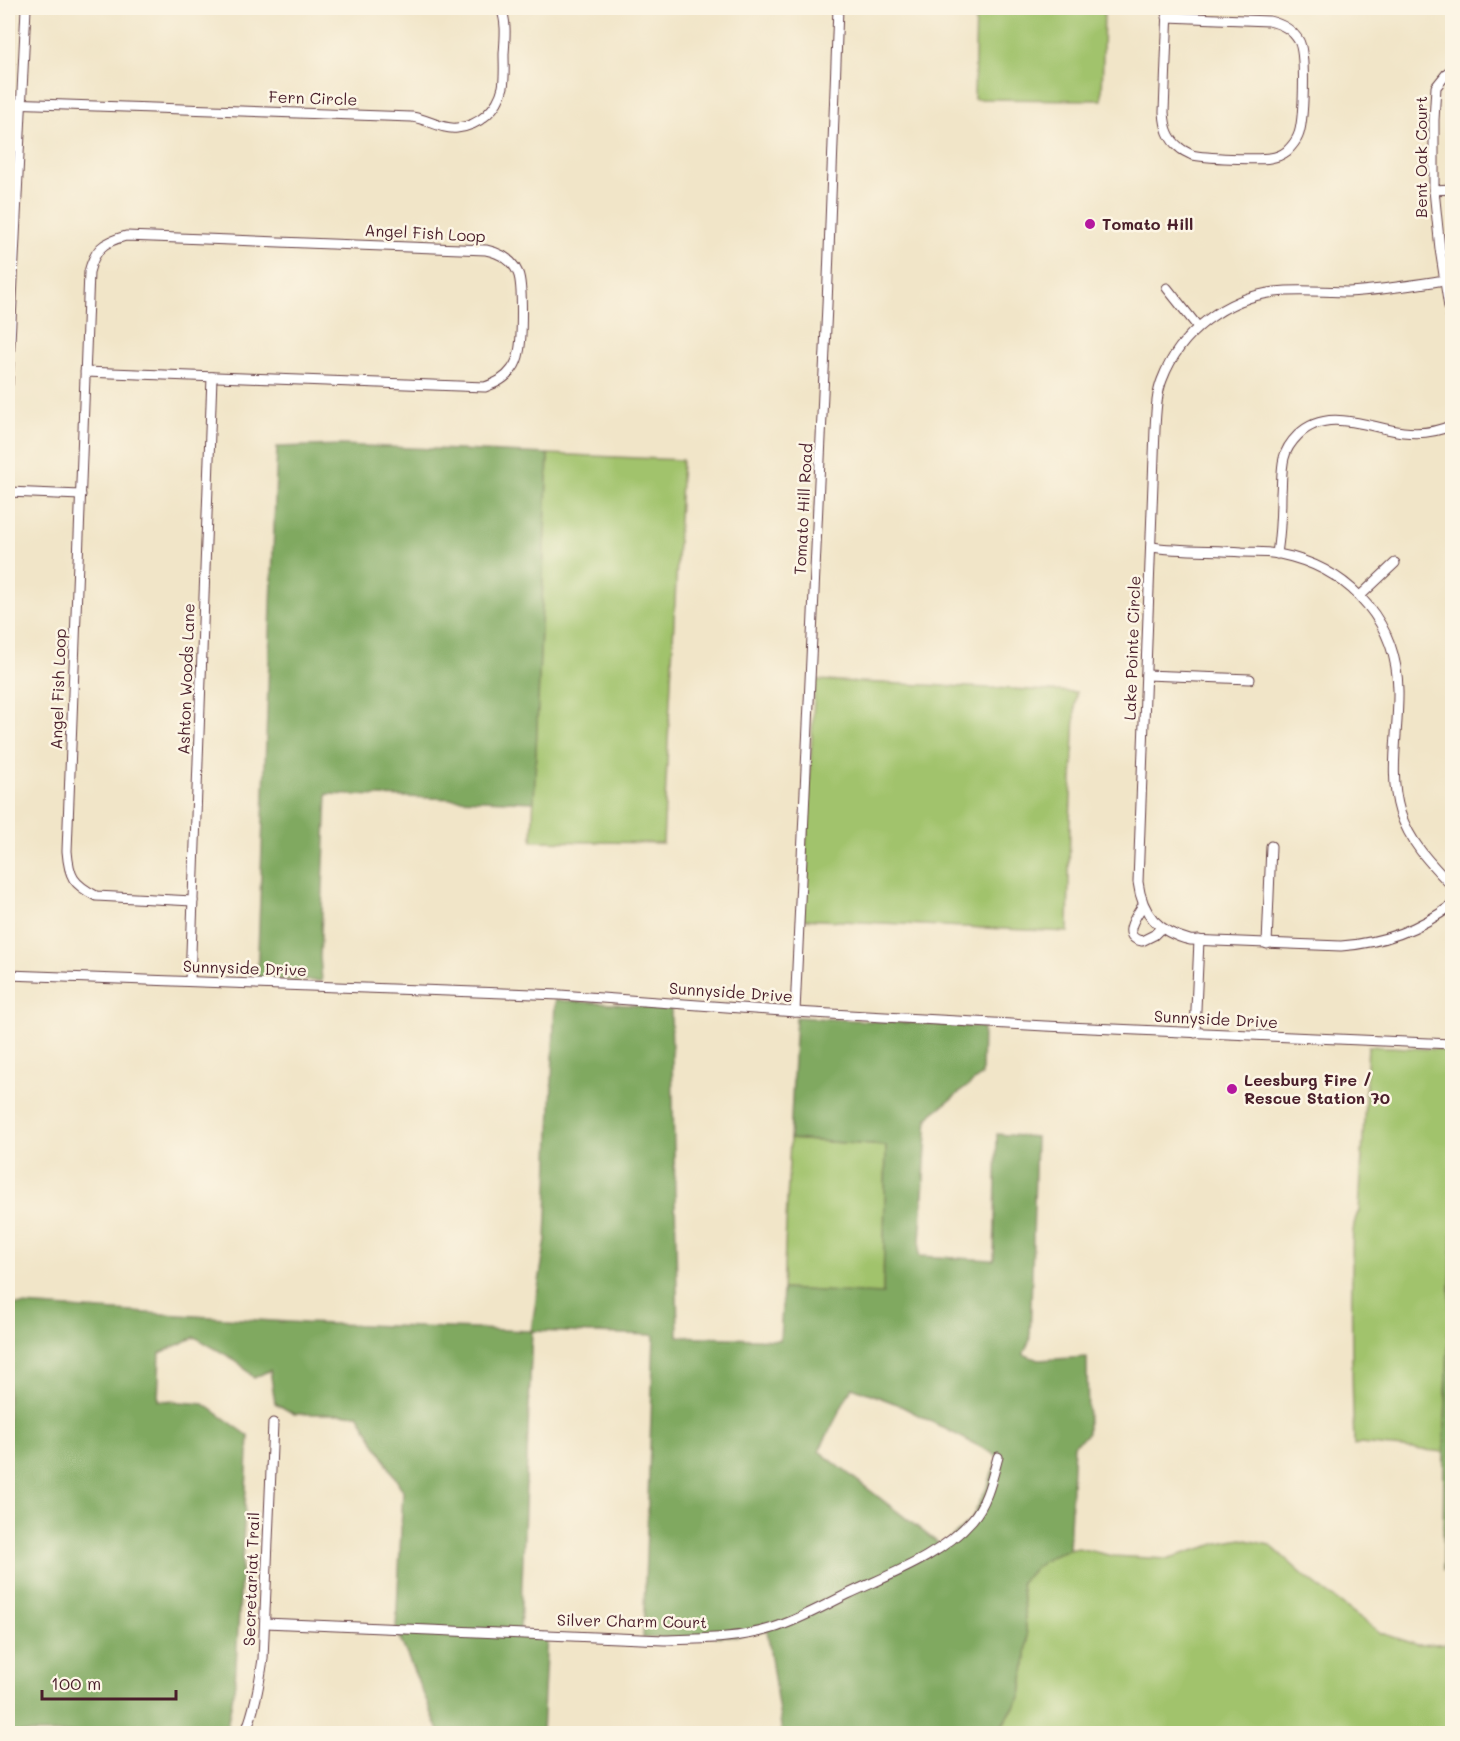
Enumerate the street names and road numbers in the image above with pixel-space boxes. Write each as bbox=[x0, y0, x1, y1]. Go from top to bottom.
street label: Fern Circle bbox=[268, 85, 358, 110]
street label: Bent Oak Court bbox=[1410, 96, 1431, 218]
street label: Angel Fish Loop bbox=[364, 219, 486, 246]
street label: Tomato Hill Road bbox=[789, 442, 816, 575]
street label: Lake Pointe Circle bbox=[1118, 575, 1145, 721]
street label: Ashton Woods Lane bbox=[172, 603, 199, 755]
street label: Angel Fish Loop bbox=[45, 628, 70, 750]
street label: Sunnyside Drive bbox=[183, 955, 307, 980]
street label: Sunnyside Drive bbox=[668, 977, 794, 1006]
street label: Sunnyside Drive bbox=[1154, 1005, 1278, 1032]
street label: Secretariat Trail bbox=[238, 1512, 263, 1646]
street label: Silver Charm Court bbox=[557, 1609, 707, 1632]

